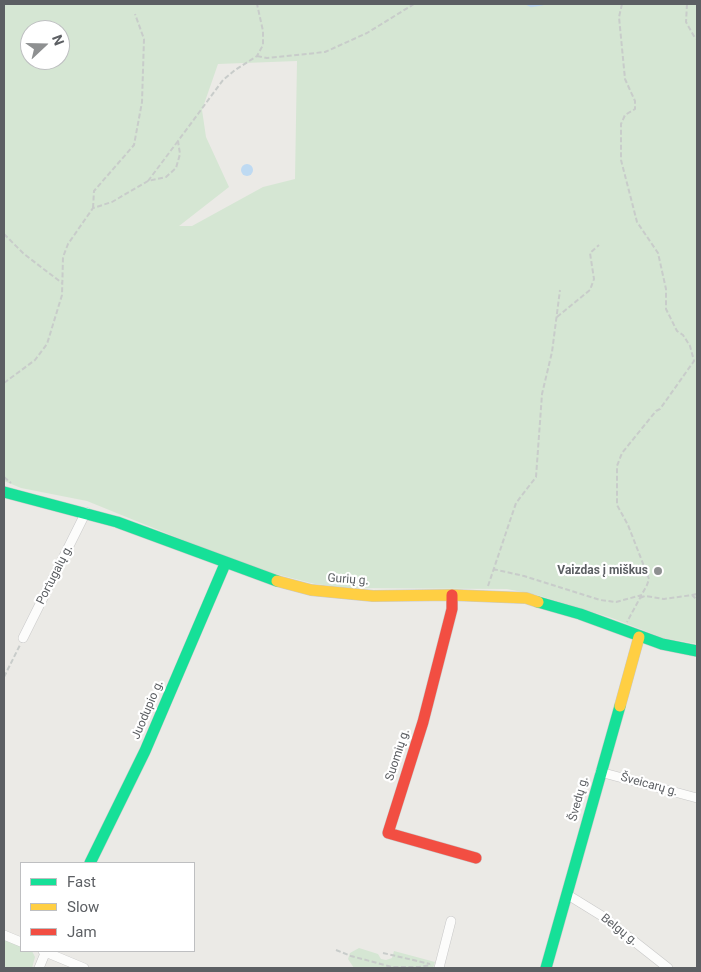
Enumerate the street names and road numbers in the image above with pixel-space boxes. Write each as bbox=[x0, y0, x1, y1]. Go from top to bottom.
street label: Portugalų g. bbox=[34, 543, 76, 607]
street label: Gurių g. bbox=[327, 571, 369, 589]
street label: Juodupio g. bbox=[129, 678, 167, 742]
street label: Suomių g. bbox=[383, 727, 413, 783]
street label: Šveicarų g. bbox=[619, 770, 679, 800]
street label: Švedų g. bbox=[566, 775, 592, 823]
street label: Belgų g. bbox=[598, 911, 640, 949]

